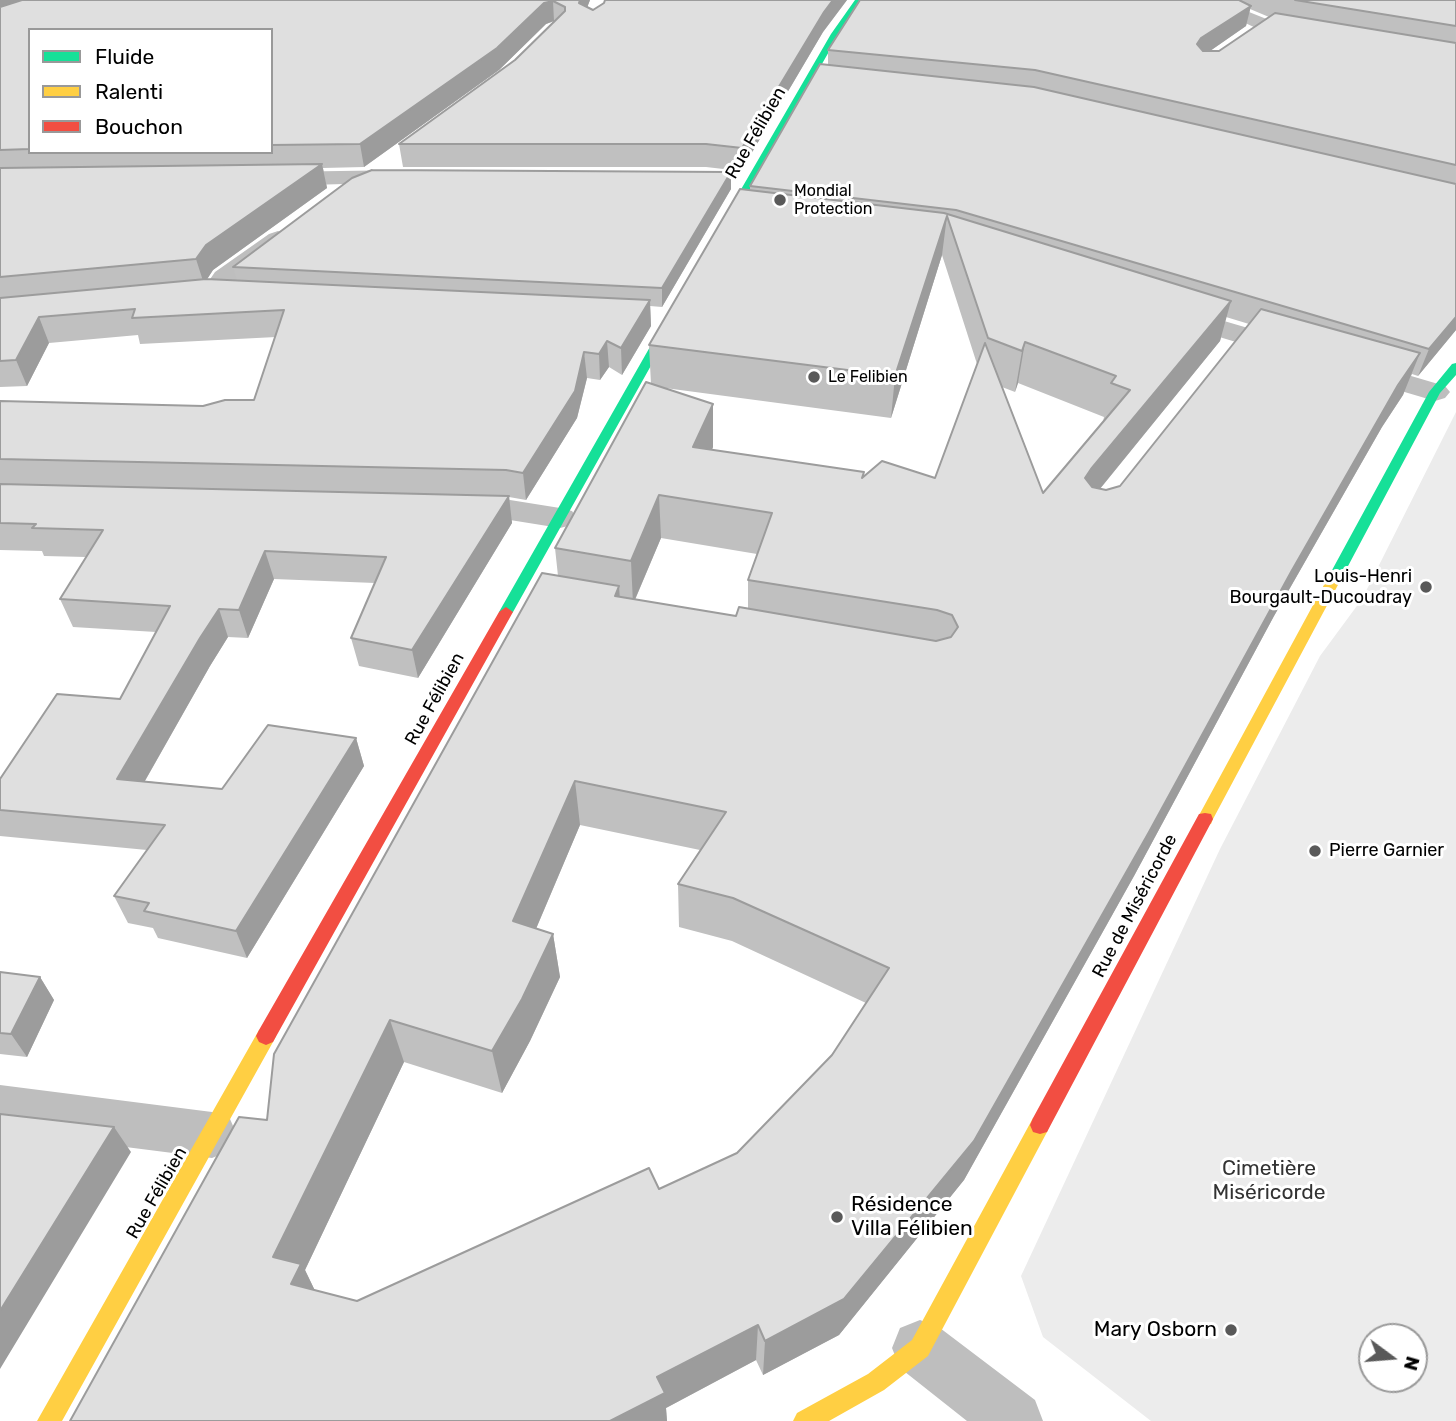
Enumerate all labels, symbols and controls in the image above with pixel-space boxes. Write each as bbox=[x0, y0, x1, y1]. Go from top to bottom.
legend bbox=[28, 28, 273, 154]
text: Fluide bbox=[95, 44, 154, 69]
text: Ralenti bbox=[95, 79, 163, 104]
street label: Rue Félibien bbox=[721, 83, 791, 183]
text: Bouchon bbox=[95, 114, 183, 139]
place label: Mondial Protection bbox=[794, 181, 872, 219]
marker: Mondial Protection bbox=[772, 192, 788, 208]
place label: Le Felibien bbox=[828, 367, 908, 387]
marker: Le Felibien bbox=[806, 369, 822, 385]
place label: Louis-Henri Bourgault-Ducoudray bbox=[1229, 566, 1412, 608]
marker: Louis-Henri Bourgault-Ducoudray bbox=[1418, 579, 1434, 595]
street label: Rue Félibien bbox=[401, 649, 469, 749]
street label: Rue de Miséricorde bbox=[1088, 831, 1182, 981]
place label: Pierre Garnier bbox=[1329, 840, 1444, 862]
marker: Pierre Garnier bbox=[1307, 843, 1323, 859]
street label: Rue Félibien bbox=[122, 1143, 192, 1243]
park label: Cimetière Miséricorde bbox=[1213, 1156, 1325, 1206]
place label: Résidence Villa Félibien bbox=[851, 1192, 973, 1242]
marker: Résidence Villa Félibien bbox=[829, 1209, 845, 1225]
place label: Mary Osborn bbox=[1094, 1317, 1217, 1343]
marker: Mary Osborn bbox=[1223, 1322, 1239, 1338]
north arrow bbox=[1358, 1323, 1428, 1393]
text: N bbox=[1399, 1354, 1425, 1373]

